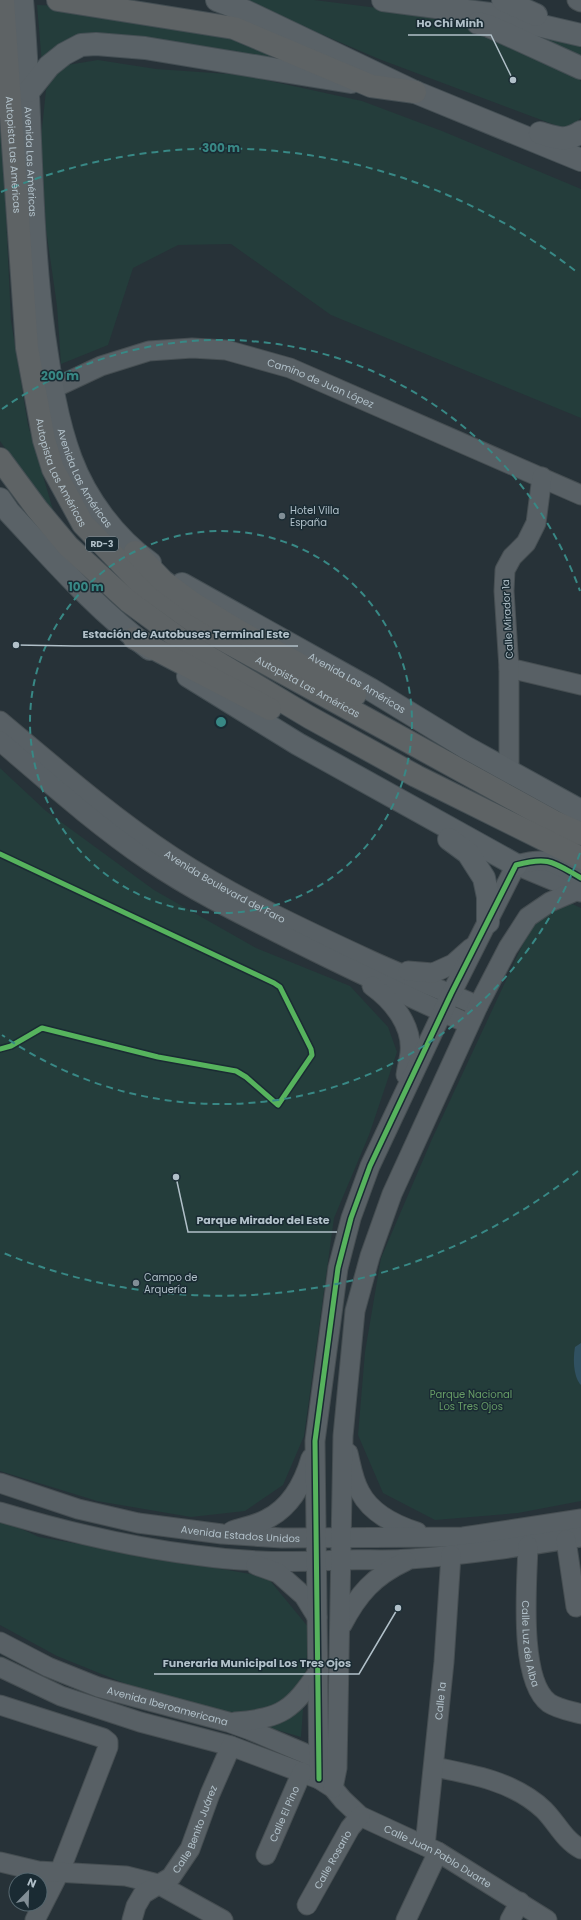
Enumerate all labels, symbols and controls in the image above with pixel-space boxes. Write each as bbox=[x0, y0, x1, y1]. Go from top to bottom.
callout: Ho Chi Minh bbox=[408, 12, 491, 35]
text: Ho Chi Minh bbox=[417, 15, 483, 31]
street label: Autopista Las Américas bbox=[2, 96, 25, 214]
street label: Avenida Las Américas bbox=[21, 106, 40, 217]
text: 300 m bbox=[202, 139, 240, 156]
street label: Camino de Juan López bbox=[266, 355, 377, 412]
text: 200 m bbox=[41, 367, 79, 384]
street label: Autopista Las Américas bbox=[32, 417, 90, 530]
street label: Avenida Las Américas bbox=[54, 427, 116, 531]
place label: Hotel Villa España bbox=[290, 503, 339, 530]
marker: Hotel Villa España bbox=[277, 511, 287, 521]
road number: RD-3 bbox=[86, 537, 118, 551]
text: 100 m bbox=[68, 578, 104, 595]
street label: Calle Mirador 1a bbox=[498, 579, 517, 659]
callout: Estación de Autobuses Terminal Este bbox=[74, 623, 298, 646]
text: Estación de Autobuses Terminal Este bbox=[82, 626, 290, 642]
street label: Avenida Las Américas bbox=[305, 649, 408, 717]
street label: Autopista Las Américas bbox=[253, 652, 363, 722]
centre of rings bbox=[214, 715, 228, 729]
street label: Avenida Boulevard del Faro bbox=[161, 846, 288, 927]
callout: Parque Mirador del Este bbox=[188, 1209, 337, 1232]
text: Parque Mirador del Este bbox=[196, 1212, 330, 1228]
place label: Campo de Arquería bbox=[144, 1270, 198, 1297]
marker: Campo de Arquería bbox=[131, 1278, 141, 1288]
park label: Parque Nacional Los Tres Ojos bbox=[430, 1387, 512, 1414]
street label: Avenida Estados Unidos bbox=[180, 1522, 300, 1546]
street label: Calle Luz del Alba bbox=[518, 1600, 543, 1689]
callout: Funeraria Municipal Los Tres Ojos bbox=[154, 1651, 359, 1674]
text: Funeraria Municipal Los Tres Ojos bbox=[163, 1655, 351, 1671]
street label: Calle 1a bbox=[431, 1681, 450, 1721]
street label: Avenida Iberoamericana bbox=[105, 1683, 230, 1730]
street label: Calle Benito Juárez bbox=[169, 1783, 221, 1876]
street label: Calle El Pino bbox=[266, 1784, 303, 1844]
street label: Calle Juan Pablo Duarte bbox=[381, 1821, 494, 1892]
street label: Calle Rosario bbox=[310, 1828, 355, 1892]
north arrow bbox=[8, 1872, 48, 1912]
text: N bbox=[25, 1874, 39, 1892]

